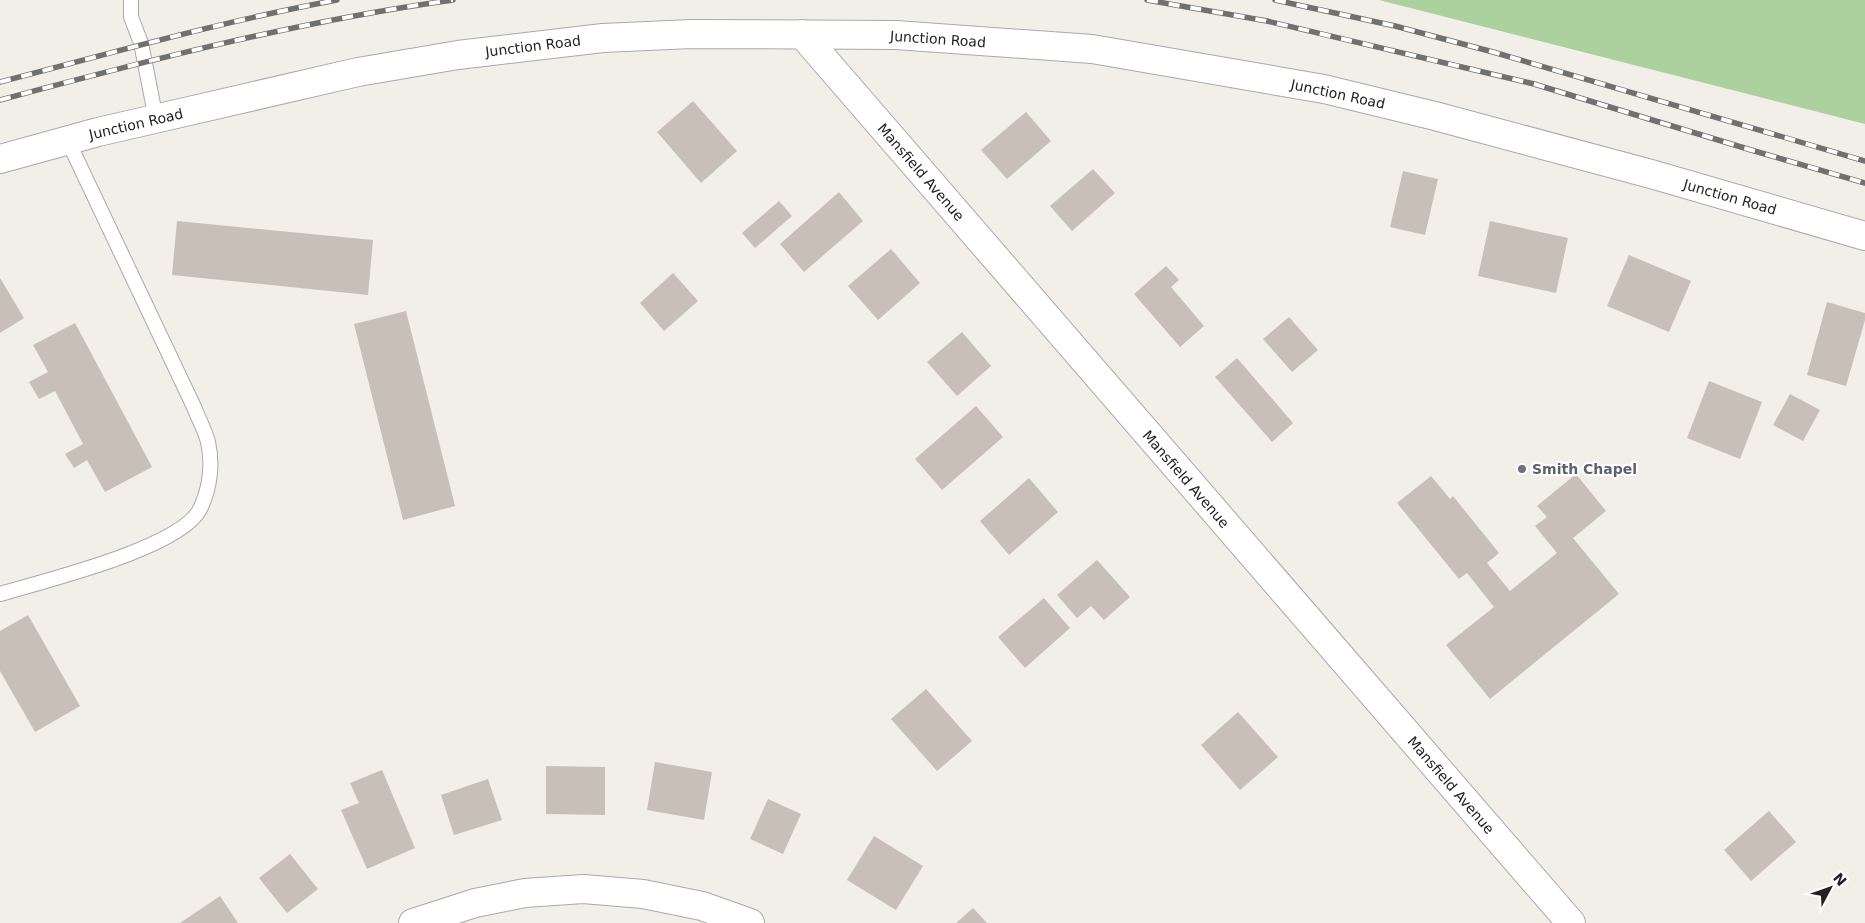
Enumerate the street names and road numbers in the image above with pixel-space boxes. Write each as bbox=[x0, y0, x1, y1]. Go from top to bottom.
street label: Junction Road bbox=[889, 28, 986, 50]
street label: Junction Road bbox=[483, 32, 582, 60]
street label: Junction Road bbox=[1288, 76, 1387, 112]
street label: Junction Road bbox=[86, 105, 185, 143]
street label: Mansfield Avenue bbox=[874, 120, 968, 224]
street label: Junction Road bbox=[1681, 176, 1778, 218]
street label: Mansfield Avenue bbox=[1139, 427, 1233, 531]
street label: Mansfield Avenue bbox=[1404, 733, 1498, 837]

